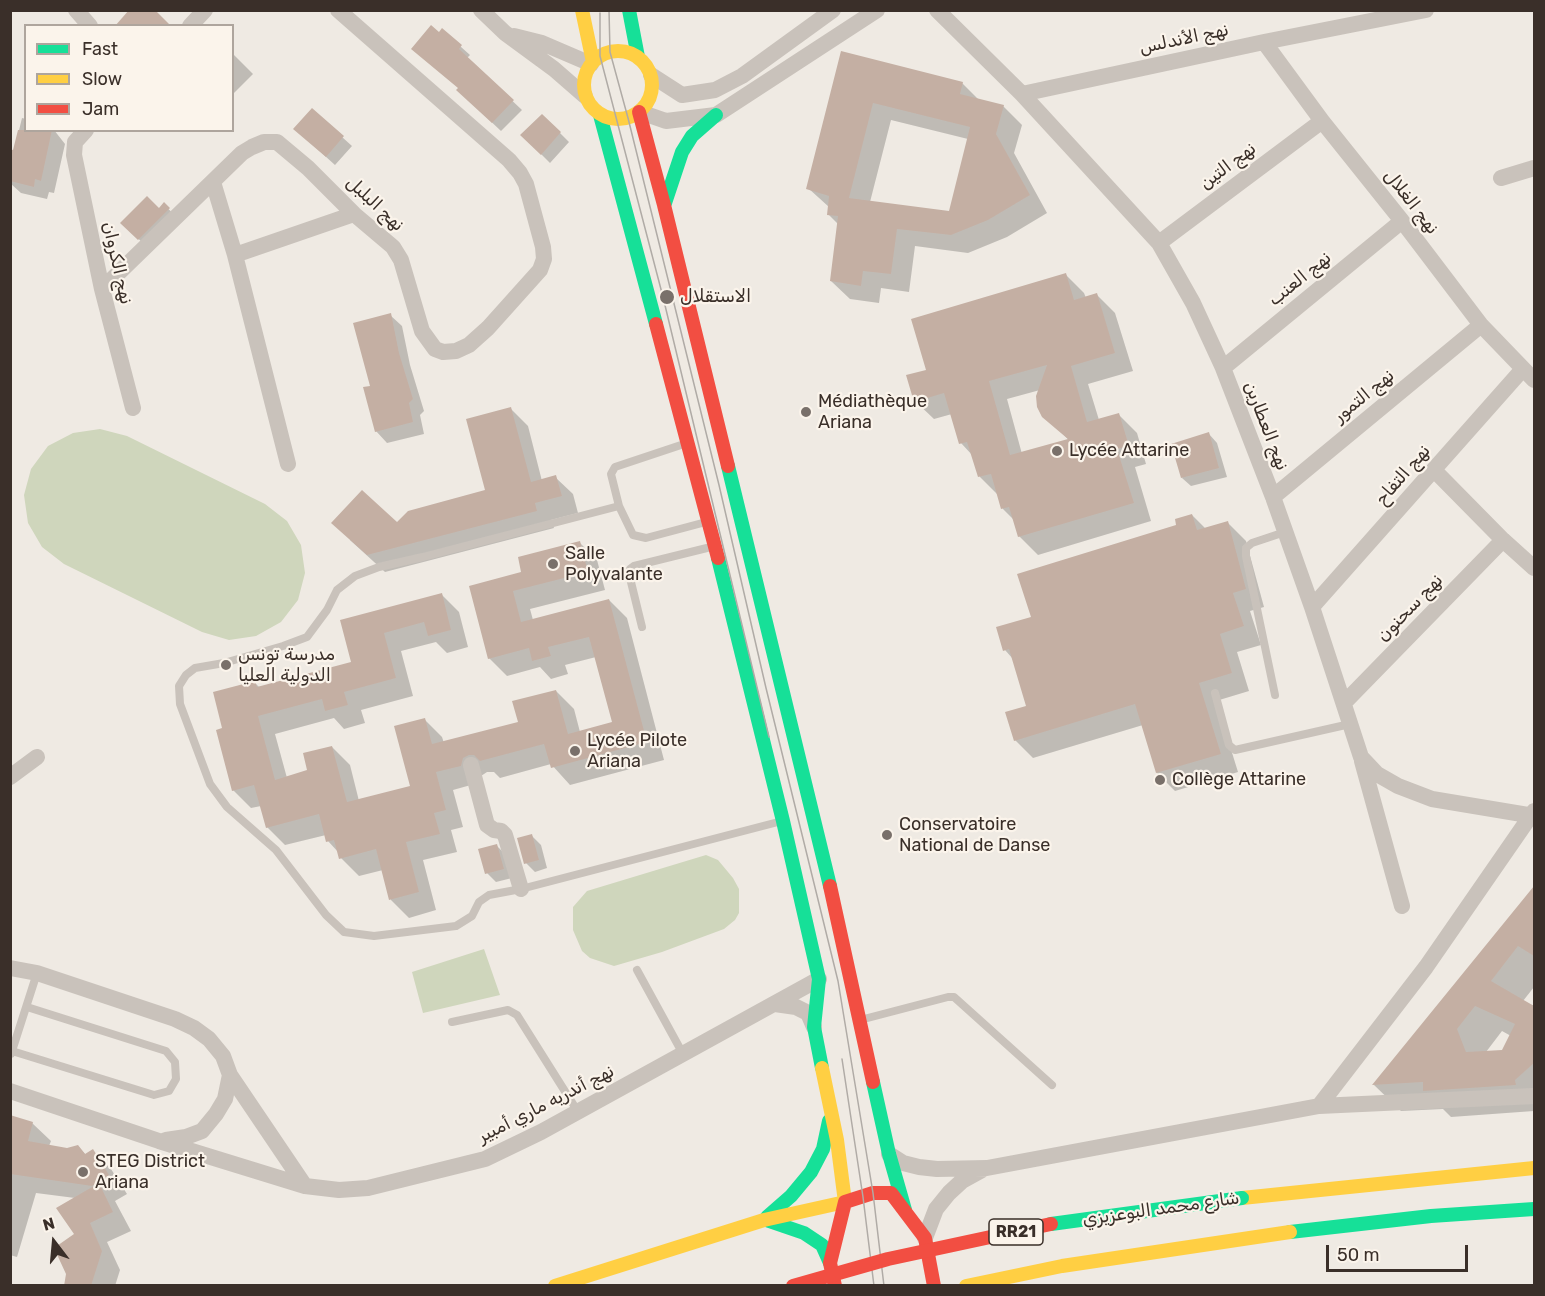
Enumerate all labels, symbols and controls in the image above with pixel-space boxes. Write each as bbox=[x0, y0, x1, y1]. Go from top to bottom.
street label: نهج الأندلس bbox=[1137, 19, 1231, 59]
legend bbox=[24, 24, 234, 132]
text: Fast bbox=[82, 38, 118, 60]
text: Slow bbox=[82, 68, 122, 90]
text: Jam bbox=[82, 98, 119, 120]
street label: نهج التين bbox=[1195, 138, 1261, 194]
street label: نهج الغلال bbox=[1379, 165, 1443, 239]
street label: نهج البلبل bbox=[342, 172, 408, 236]
street label: نهج الكروان bbox=[97, 220, 137, 306]
street label: نهج العنب bbox=[1264, 247, 1336, 311]
place label: الاستقلال bbox=[680, 286, 751, 308]
marker: الاستقلال bbox=[658, 288, 676, 306]
street label: نهج التمور bbox=[1329, 365, 1399, 427]
street label: نهج العطارين bbox=[1239, 379, 1293, 473]
place label: Médiathèque Ariana bbox=[818, 391, 927, 434]
marker: Médiathèque Ariana bbox=[799, 405, 813, 419]
place label: Lycée Attarine bbox=[1069, 440, 1189, 462]
street label: نهج التفاح bbox=[1371, 440, 1435, 510]
marker: Lycée Attarine bbox=[1050, 444, 1064, 458]
place label: Salle Polyvalante bbox=[565, 543, 663, 586]
marker: Salle Polyvalante bbox=[546, 557, 560, 571]
street label: نهج سحنون bbox=[1372, 570, 1448, 646]
place label: مدرسة تونس الدولية العليا bbox=[238, 644, 335, 686]
marker: مدرسة تونس الدولية العليا bbox=[219, 658, 233, 672]
place label: Lycée Pilote Ariana bbox=[587, 730, 687, 772]
marker: Lycée Pilote Ariana bbox=[568, 744, 582, 758]
place label: Collège Attarine bbox=[1172, 769, 1306, 791]
marker: Collège Attarine bbox=[1153, 773, 1167, 787]
place label: Conservatoire National de Danse bbox=[899, 814, 1050, 856]
marker: Conservatoire National de Danse bbox=[880, 828, 894, 842]
street label: نهج أندريه ماري أمبير bbox=[474, 1060, 618, 1148]
place label: STEG District Ariana bbox=[95, 1151, 205, 1194]
marker: STEG District Ariana bbox=[76, 1165, 90, 1179]
street label: شارع محمد البوعزيزي bbox=[1081, 1187, 1241, 1231]
north arrow bbox=[24, 1212, 84, 1272]
text: N bbox=[41, 1213, 57, 1235]
road number: RR21 bbox=[989, 1219, 1043, 1245]
scale bar bbox=[1329, 1233, 1472, 1271]
text: 50 m bbox=[1337, 1244, 1380, 1266]

